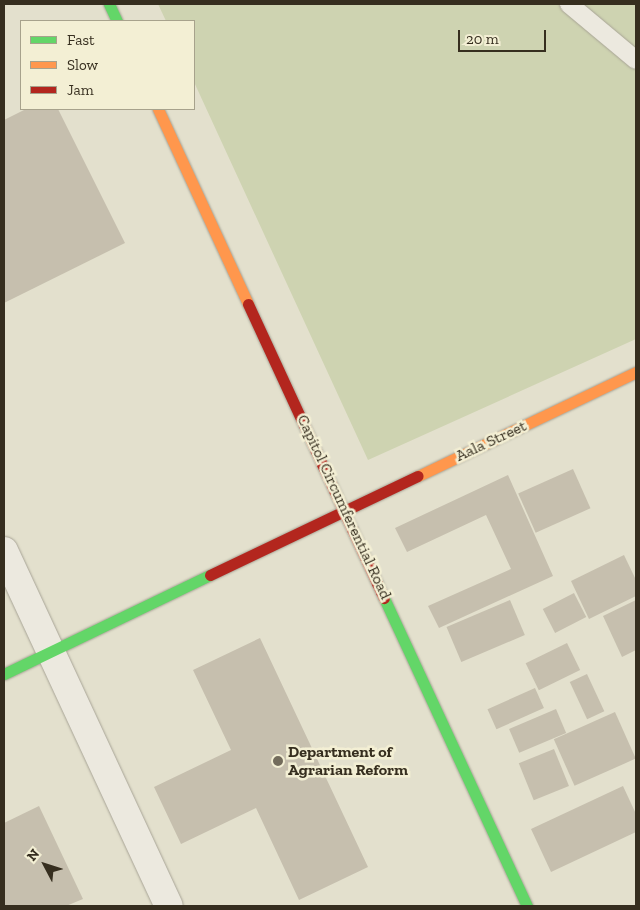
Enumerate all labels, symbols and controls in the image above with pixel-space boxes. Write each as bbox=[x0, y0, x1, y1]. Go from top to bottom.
legend bbox=[20, 20, 195, 110]
scale bar bbox=[460, 20, 548, 52]
text: 20 m bbox=[466, 30, 499, 48]
text: Fast bbox=[67, 31, 95, 49]
text: Slow bbox=[67, 56, 98, 74]
text: Jam bbox=[67, 81, 94, 99]
street label: Capitol Circumferential Road bbox=[293, 412, 395, 602]
street label: Aala Street bbox=[453, 416, 529, 466]
place label: Department of Agrarian Reform bbox=[288, 742, 408, 780]
marker: Department of Agrarian Reform bbox=[272, 755, 284, 767]
north arrow bbox=[20, 840, 70, 890]
text: N bbox=[23, 846, 43, 865]

